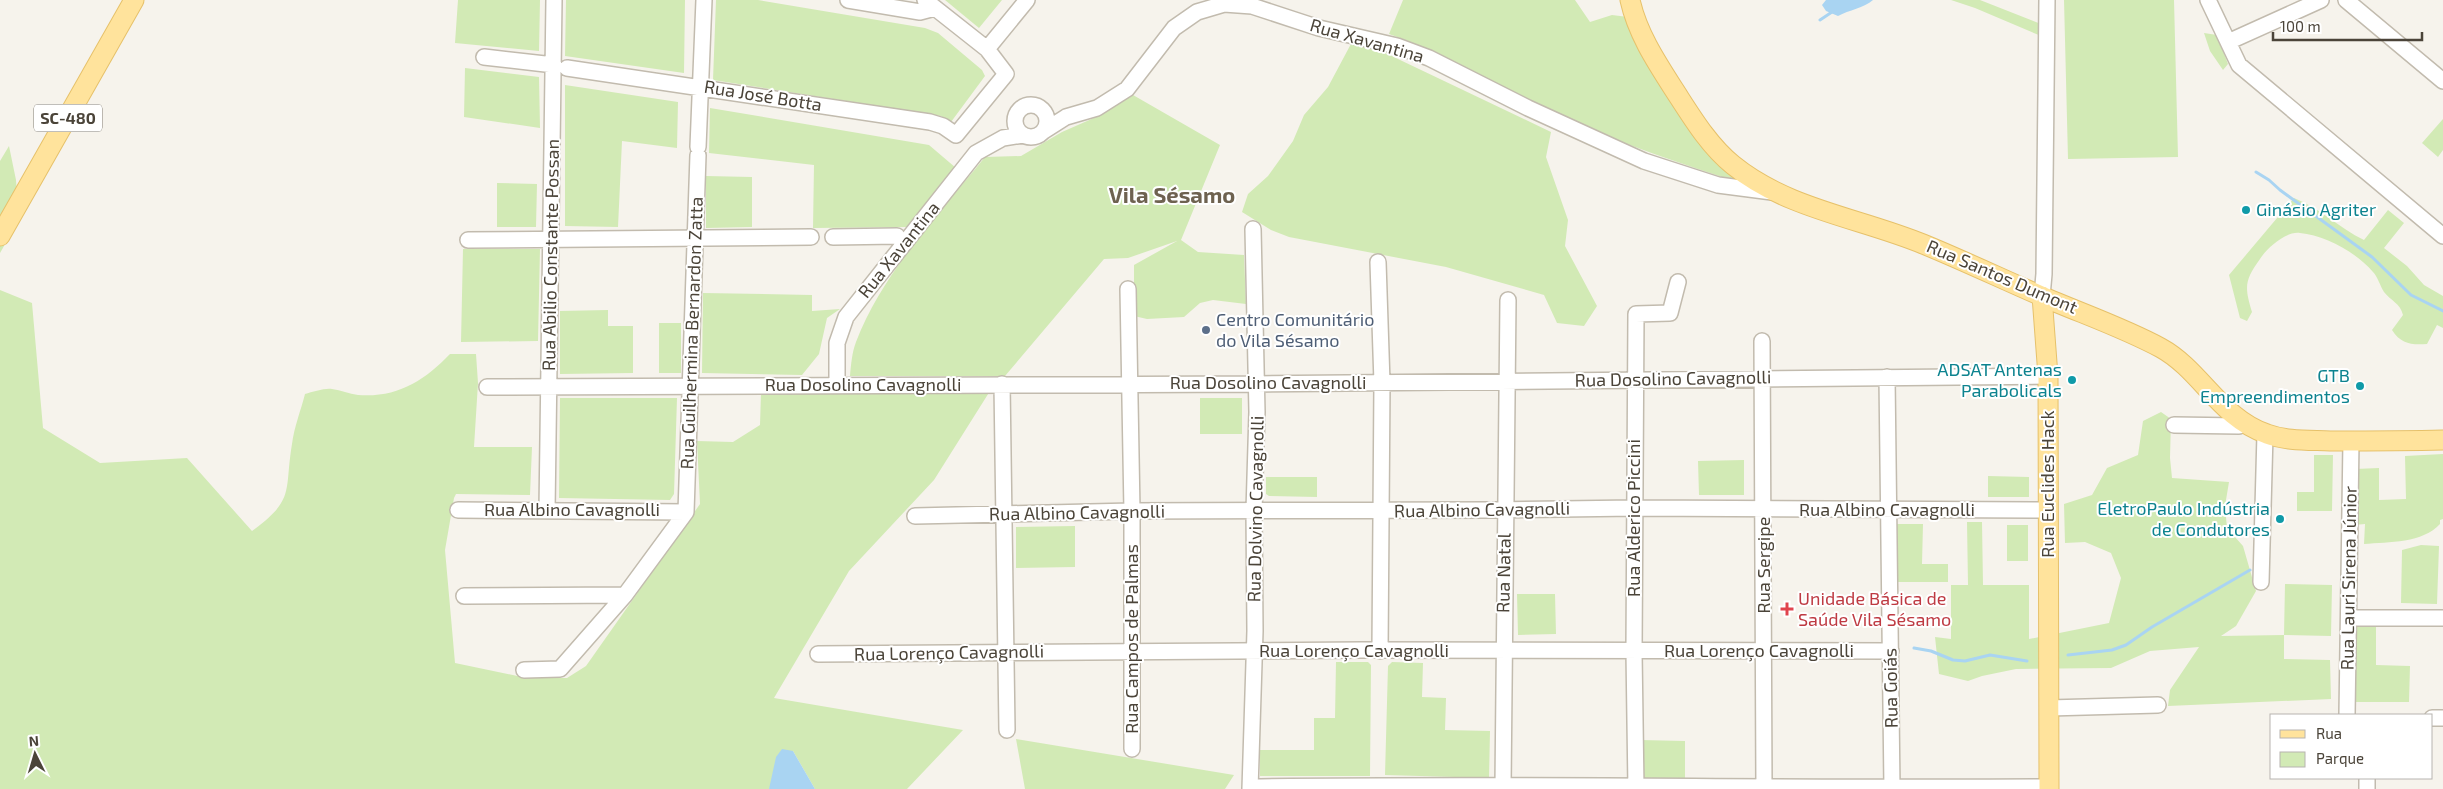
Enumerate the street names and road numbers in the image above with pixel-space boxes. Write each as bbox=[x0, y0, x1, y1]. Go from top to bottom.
street label: Rua Xavantina bbox=[1308, 13, 1427, 67]
street label: Rua José Botta bbox=[703, 75, 824, 115]
road number: SC-480 bbox=[34, 105, 102, 132]
street label: Rua Abilio Constante Possan bbox=[537, 139, 563, 371]
street label: Rua Guilhermina Bernardon Zatta bbox=[675, 196, 707, 470]
street label: Rua Xavantina bbox=[853, 197, 944, 302]
street label: Rua Santos Dumont bbox=[1924, 234, 2081, 318]
street label: Rua Dosolino Cavagnolli bbox=[1574, 365, 1772, 391]
street label: Rua Dosolino Cavagnolli bbox=[1170, 371, 1366, 393]
street label: Rua Dosolino Cavagnolli bbox=[765, 373, 961, 395]
street label: Rua Euclides Hack bbox=[2036, 410, 2058, 558]
street label: Rua Dolvino Cavagnolli bbox=[1242, 416, 1268, 602]
street label: Rua Alderico Piccini bbox=[1622, 439, 1644, 597]
street label: Rua Lauri Sirena Júnior bbox=[2335, 486, 2361, 670]
street label: Rua Albino Cavagnolli bbox=[1394, 496, 1570, 522]
street label: Rua Albino Cavagnolli bbox=[484, 498, 660, 520]
street label: Rua Albino Cavagnolli bbox=[1799, 498, 1975, 520]
street label: Rua Albino Cavagnolli bbox=[989, 499, 1165, 525]
street label: Rua Sergipe bbox=[1752, 517, 1774, 613]
street label: Rua Natal bbox=[1491, 532, 1515, 613]
street label: Rua Campos de Palmas bbox=[1120, 544, 1142, 734]
street label: Rua Lorenço Cavagnolli bbox=[854, 639, 1044, 666]
street label: Rua Lorenço Cavagnolli bbox=[1259, 639, 1449, 662]
street label: Rua Lorenço Cavagnolli bbox=[1664, 639, 1854, 662]
street label: Rua Goiás bbox=[1878, 648, 1902, 728]

